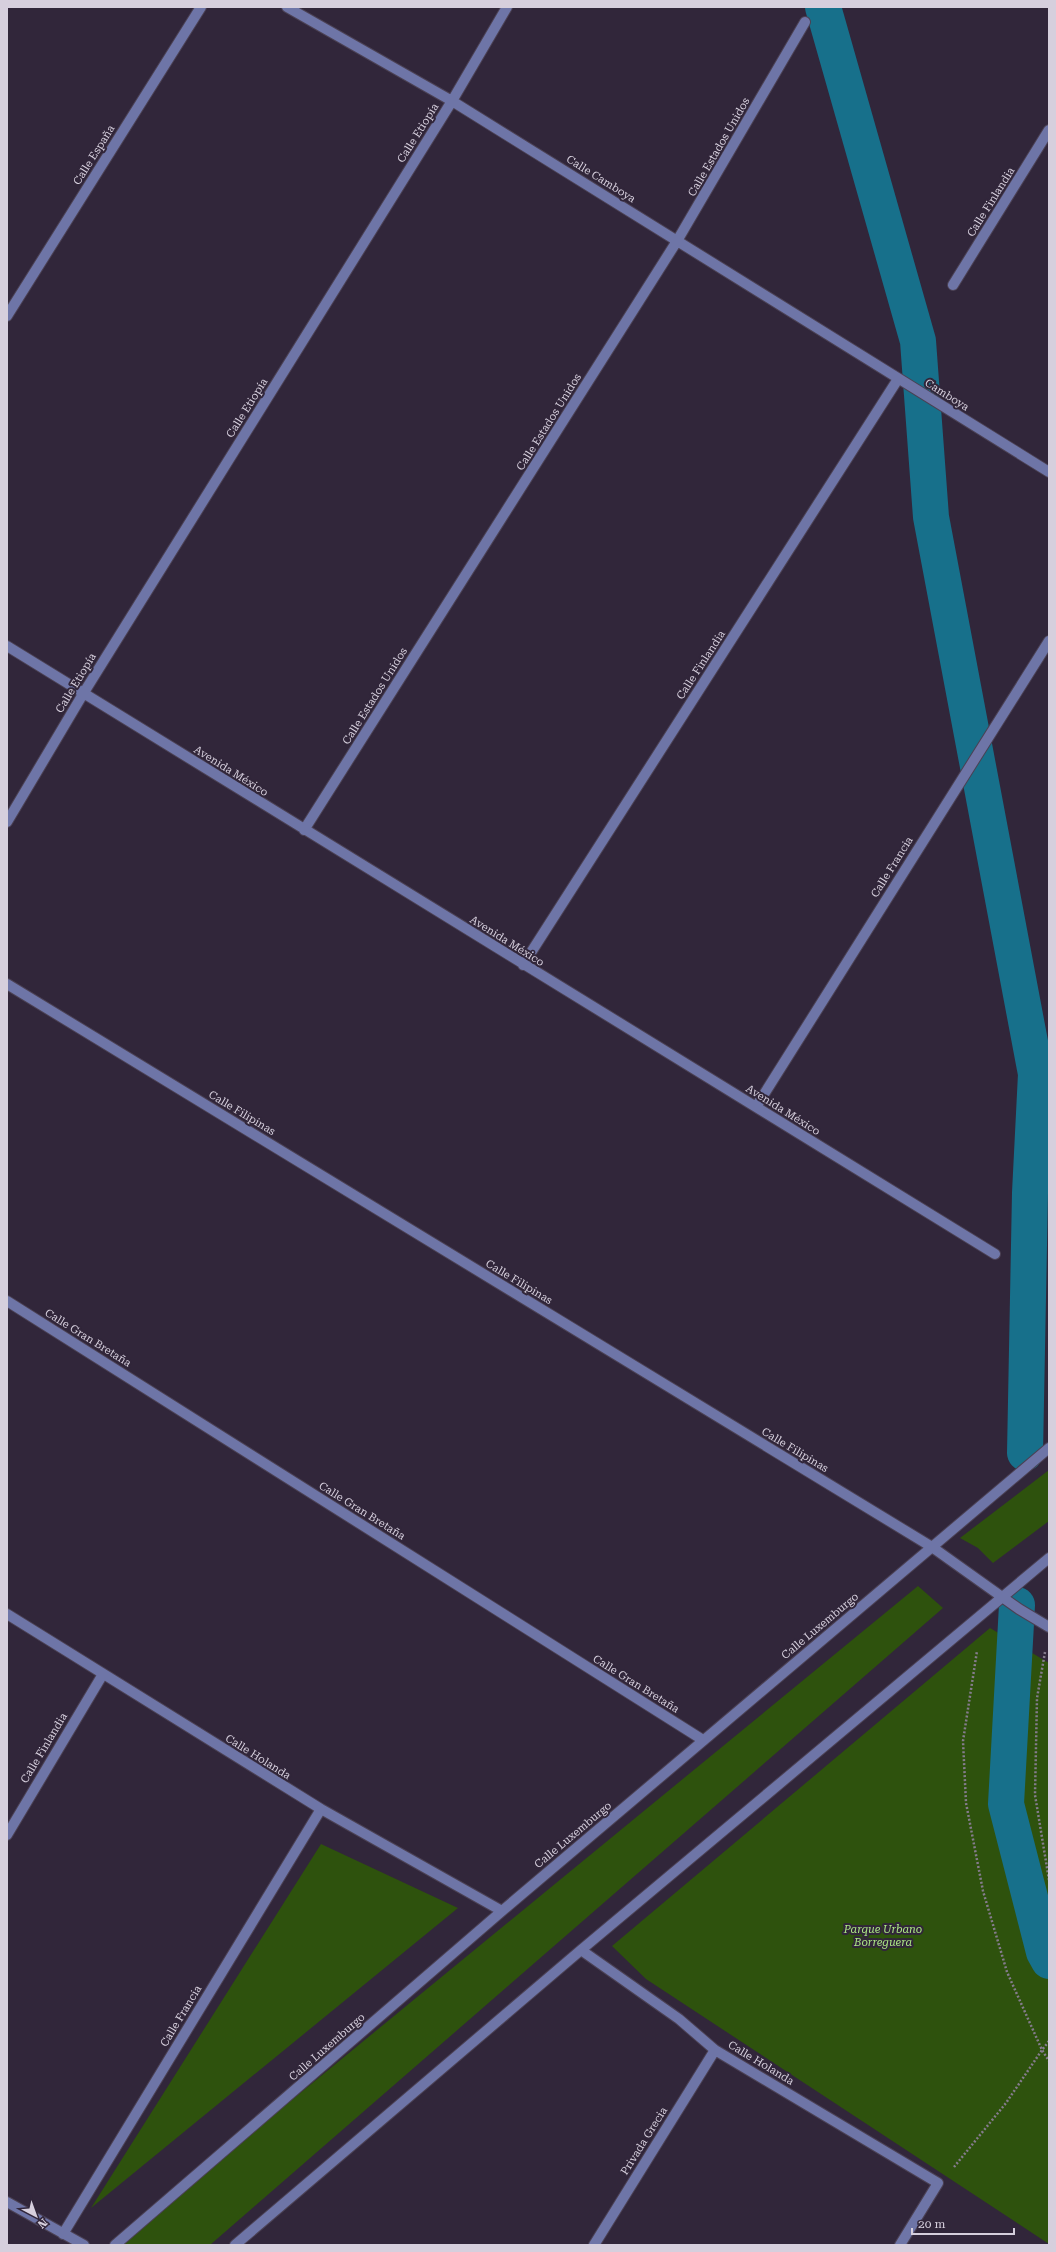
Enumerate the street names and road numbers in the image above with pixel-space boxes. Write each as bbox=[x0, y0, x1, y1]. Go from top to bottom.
street label: Calle Estados Unidos bbox=[685, 95, 753, 199]
street label: Calle Etiopía bbox=[395, 101, 441, 165]
street label: Calle España bbox=[70, 123, 118, 187]
street label: Calle Camboya bbox=[564, 153, 638, 205]
street label: Calle Finlandia bbox=[964, 165, 1018, 239]
street label: Calle Estados Unidos bbox=[514, 371, 584, 473]
street label: Calle Etiopía bbox=[224, 376, 270, 440]
street label: Camboya bbox=[923, 376, 972, 414]
street label: Calle Finlandia bbox=[674, 628, 728, 702]
street label: Calle Estados Unidos bbox=[340, 645, 410, 747]
street label: Calle Etiopía bbox=[53, 651, 99, 715]
street label: Avenida México bbox=[192, 743, 271, 799]
street label: Calle Francia bbox=[868, 834, 916, 900]
street label: Avenida México bbox=[468, 913, 547, 969]
street label: Avenida México bbox=[744, 1082, 823, 1138]
street label: Calle Filipinas bbox=[206, 1088, 278, 1138]
street label: Calle Filipinas bbox=[483, 1257, 555, 1307]
street label: Calle Gran Bretaña bbox=[42, 1306, 134, 1370]
street label: Calle Filipinas bbox=[759, 1425, 831, 1475]
street label: Calle Gran Bretaña bbox=[316, 1479, 408, 1543]
street label: Calle Luxemburgo bbox=[779, 1590, 861, 1662]
street label: Calle Gran Bretaña bbox=[590, 1652, 682, 1716]
street label: Calle Finlandia bbox=[18, 1711, 70, 1785]
street label: Calle Holanda bbox=[223, 1732, 293, 1782]
street label: Calle Luxemburgo bbox=[532, 1799, 614, 1871]
street label: Calle Francia bbox=[158, 1983, 204, 2049]
street label: Calle Luxemburgo bbox=[286, 2010, 368, 2084]
street label: Calle Holanda bbox=[726, 2038, 796, 2088]
street label: Privada Grecia bbox=[618, 2105, 670, 2177]

